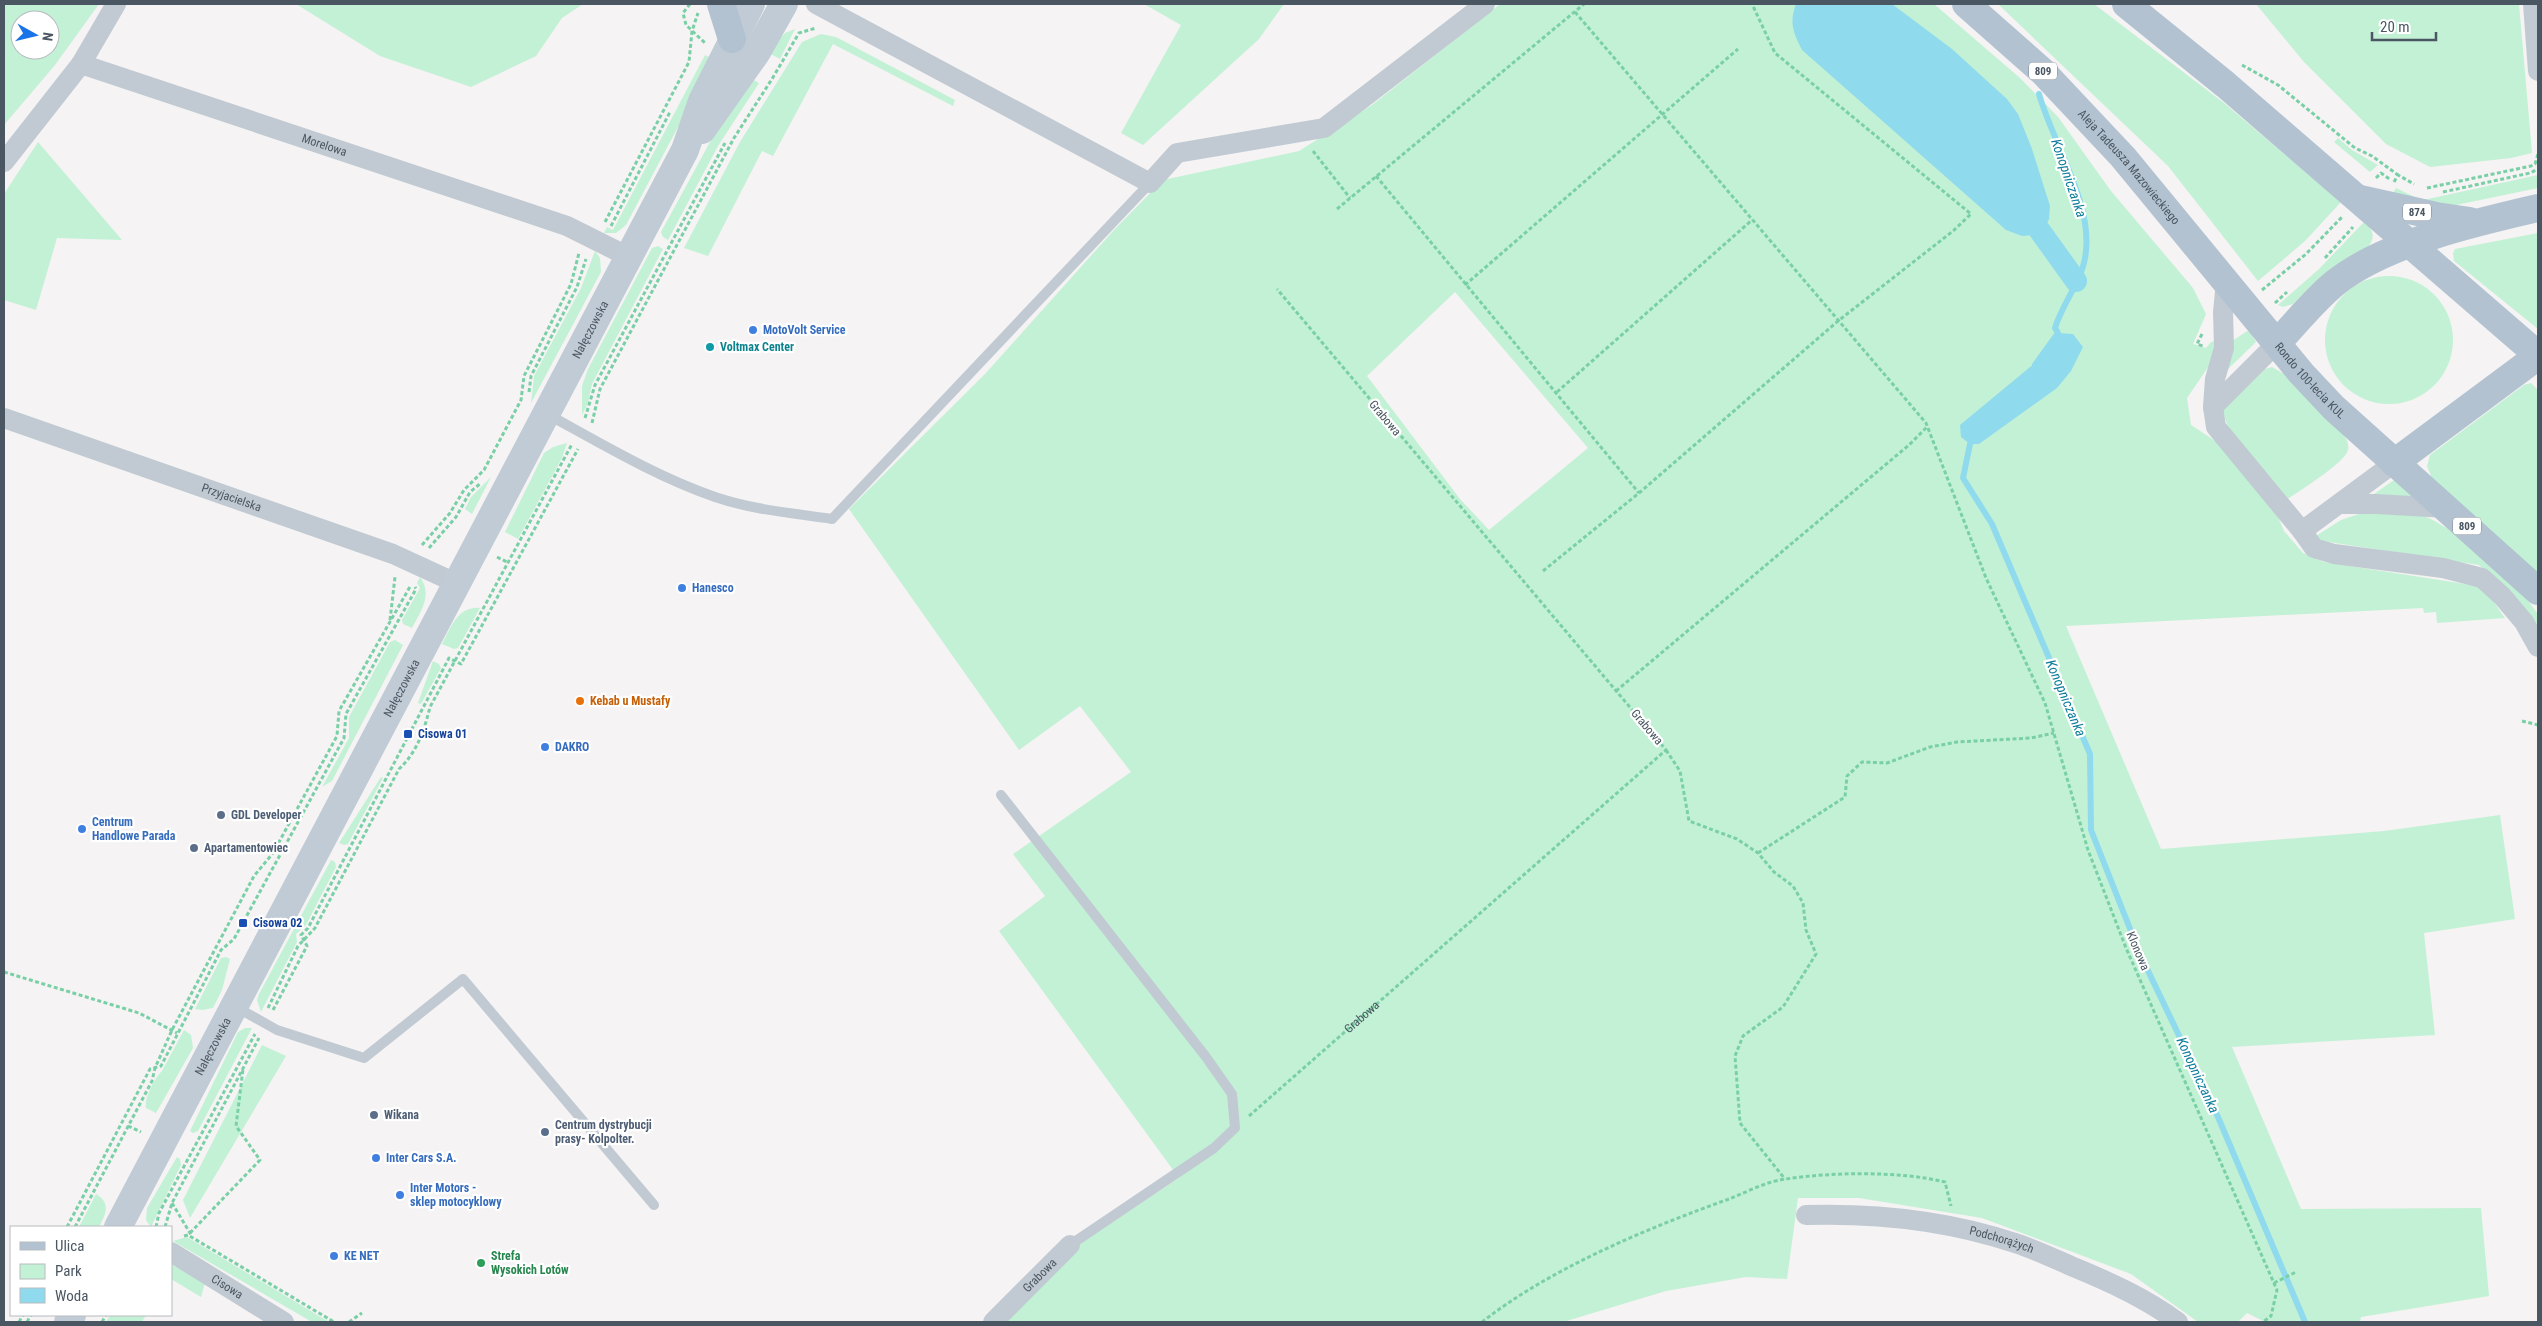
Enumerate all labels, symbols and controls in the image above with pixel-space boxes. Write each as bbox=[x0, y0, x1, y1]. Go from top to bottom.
north arrow bbox=[10, 10, 60, 60]
scale bar bbox=[2372, 10, 2436, 42]
text: 20 m bbox=[2380, 18, 2410, 36]
text: N bbox=[39, 31, 56, 42]
road number: 809 bbox=[2029, 62, 2057, 80]
street label: Aleja Tadeusza Mazowieckiego bbox=[2075, 107, 2183, 227]
street label: Morelowa bbox=[300, 131, 349, 159]
water label: Konopniczanka bbox=[2048, 137, 2090, 219]
road number: 874 bbox=[2403, 203, 2431, 220]
street label: Nałęczowska bbox=[569, 298, 611, 361]
place label: MotoVolt Service bbox=[763, 323, 846, 337]
marker: MotoVolt Service bbox=[747, 324, 759, 336]
place label: Voltmax Center bbox=[720, 340, 794, 354]
street label: Rondo 100-lecia KUL bbox=[2272, 340, 2348, 422]
marker: Voltmax Center bbox=[704, 341, 716, 353]
street label: Grabowa bbox=[1366, 398, 1404, 439]
street label: Przyjacielska bbox=[200, 481, 263, 515]
road number: 809 bbox=[2453, 518, 2481, 534]
place label: Hanesco bbox=[692, 581, 734, 595]
marker: Hanesco bbox=[676, 582, 688, 594]
street label: Nałęczowska bbox=[381, 657, 423, 719]
water label: Konopniczanka bbox=[2043, 657, 2089, 739]
place label: Kebab u Mustafy bbox=[590, 694, 671, 708]
marker: Kebab u Mustafy bbox=[574, 695, 586, 707]
street label: Grabowa bbox=[1628, 707, 1666, 748]
place label: Cisowa 01 bbox=[418, 727, 467, 741]
marker: Cisowa 01 bbox=[402, 728, 414, 740]
place label: DAKRO bbox=[555, 740, 589, 754]
marker: DAKRO bbox=[539, 741, 551, 753]
place label: GDL Developer bbox=[231, 808, 301, 822]
marker: GDL Developer bbox=[215, 809, 227, 821]
place label: Centrum Handlowe Parada bbox=[92, 815, 176, 843]
marker: Centrum Handlowe Parada bbox=[76, 823, 88, 835]
place label: Apartamentowiec bbox=[204, 841, 288, 855]
marker: Apartamentowiec bbox=[188, 842, 200, 854]
place label: Cisowa 02 bbox=[253, 916, 302, 930]
marker: Cisowa 02 bbox=[237, 917, 249, 929]
street label: Klonowa bbox=[2124, 930, 2152, 973]
street label: Grabowa bbox=[1341, 998, 1382, 1036]
street label: Nałęczowska bbox=[192, 1015, 234, 1078]
water label: Konopniczanka bbox=[2173, 1035, 2223, 1115]
place label: Wikana bbox=[384, 1108, 419, 1122]
marker: Wikana bbox=[368, 1109, 380, 1121]
place label: Centrum dystrybucji prasy- Kolpolter. bbox=[555, 1118, 652, 1146]
marker: Centrum dystrybucji prasy- Kolpolter. bbox=[539, 1126, 551, 1138]
place label: Inter Cars S.A. bbox=[386, 1151, 457, 1165]
marker: Inter Cars S.A. bbox=[370, 1152, 382, 1164]
place label: Inter Motors - sklep motocyklowy bbox=[410, 1181, 502, 1209]
marker: Inter Motors - sklep motocyklowy bbox=[394, 1189, 406, 1201]
street label: Podchorążych bbox=[1968, 1223, 2036, 1256]
legend bbox=[10, 1226, 172, 1316]
text: Ulica bbox=[55, 1237, 84, 1255]
place label: KE NET bbox=[344, 1249, 380, 1263]
place label: Strefa Wysokich Lotów bbox=[491, 1249, 569, 1277]
marker: KE NET bbox=[328, 1250, 340, 1262]
street label: Grabowa bbox=[1020, 1255, 1060, 1295]
marker: Strefa Wysokich Lotów bbox=[475, 1257, 487, 1269]
text: Park bbox=[55, 1262, 82, 1280]
street label: Cisowa bbox=[209, 1272, 246, 1302]
text: Woda bbox=[55, 1287, 88, 1305]

